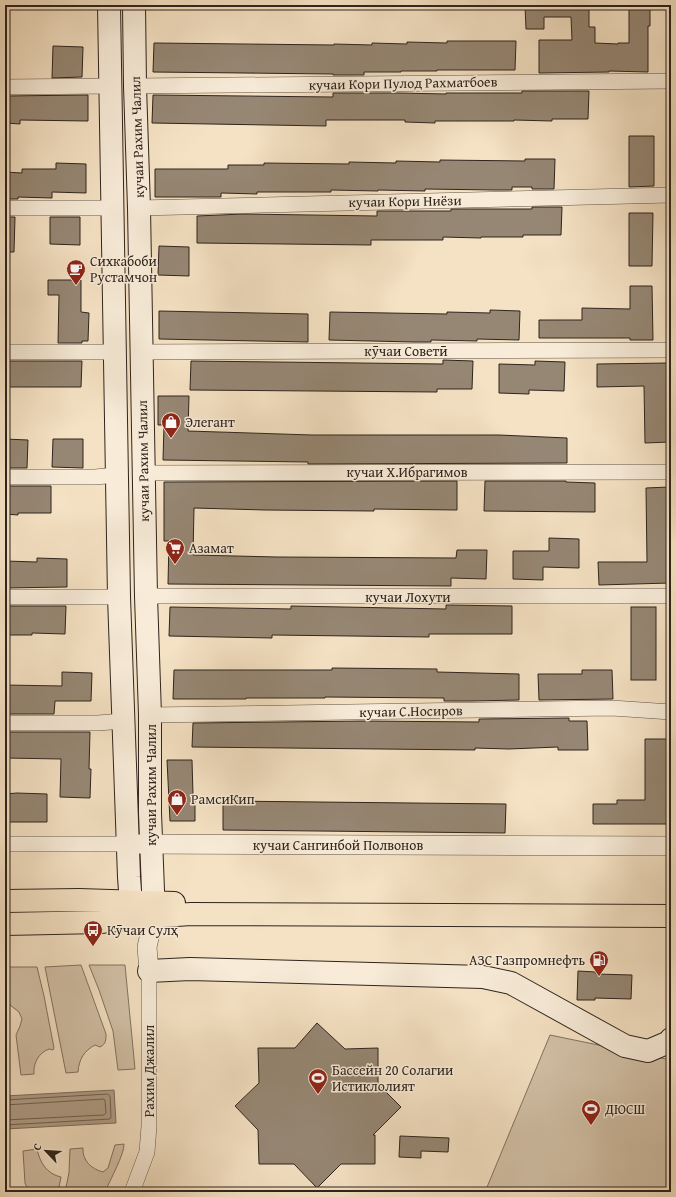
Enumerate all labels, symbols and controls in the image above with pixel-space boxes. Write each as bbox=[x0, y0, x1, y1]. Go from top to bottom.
street label: кучаи Кори Пулод Рахматбоев bbox=[308, 71, 498, 95]
street label: кучаи Рахим Чалил bbox=[125, 76, 149, 198]
street label: кучаи Кори Ниёзи bbox=[348, 190, 462, 212]
place label: Сихкабоби Рустамчон bbox=[90, 251, 157, 287]
cafe icon: Сихкабоби Рустамчон bbox=[65, 258, 87, 286]
street label: кӯчаи Советӣ bbox=[364, 341, 448, 361]
street label: кучаи Рахим Чалил bbox=[132, 400, 154, 522]
shop icon: Элегант bbox=[160, 411, 182, 439]
place label: Элегант bbox=[185, 412, 235, 432]
street label: кучаи Х.Ибрагимов bbox=[346, 462, 468, 482]
supermarket icon: Азамат bbox=[164, 537, 186, 565]
place label: Азамат bbox=[189, 538, 234, 558]
street label: кучаи Лохути bbox=[365, 587, 451, 607]
street label: кучаи С.Носиров bbox=[359, 700, 463, 722]
street label: кучаи Рахим Чалил bbox=[141, 724, 161, 846]
shop icon: РамсиКип bbox=[166, 788, 188, 816]
place label: РамсиКип bbox=[191, 789, 255, 809]
street label: кучаи Сангинбой Полвонов bbox=[253, 835, 423, 855]
bus stop icon: Кӯчаи Сулҳ bbox=[82, 919, 104, 947]
place label: Кӯчаи Сулҳ bbox=[107, 920, 179, 940]
fuel station icon: АЗС Газпромнефть bbox=[588, 949, 610, 977]
place label: АЗС Газпромнефть bbox=[469, 950, 585, 970]
street label: Рахим Джалил bbox=[139, 1025, 159, 1117]
place label: Бассейн 20 Солагии Истиклолият bbox=[332, 1060, 453, 1096]
sports icon: Бассейн 20 Солагии Истиклолият bbox=[307, 1067, 329, 1095]
sports icon: ДЮСШ bbox=[580, 1098, 602, 1126]
place label: ДЮСШ bbox=[604, 1099, 646, 1119]
north arrow bbox=[26, 1131, 66, 1171]
text: С bbox=[28, 1141, 46, 1153]

